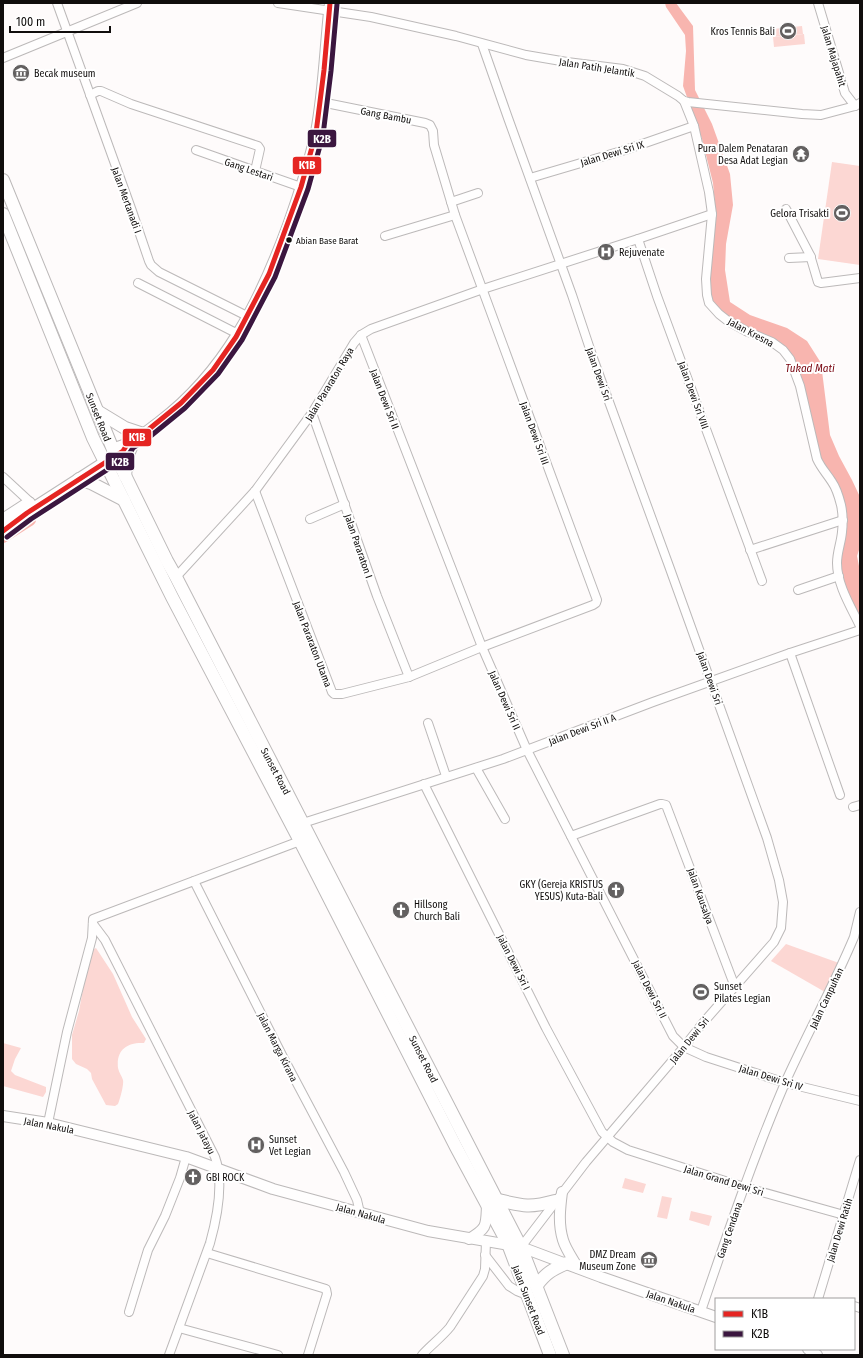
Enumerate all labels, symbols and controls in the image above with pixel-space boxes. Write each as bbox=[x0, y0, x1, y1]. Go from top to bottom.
scale bar bbox=[10, 8, 110, 34]
text: 100 m bbox=[16, 15, 45, 29]
sports icon: Kros Tennis Bali bbox=[778, 21, 798, 41]
street label: Jalan Majapahit bbox=[818, 24, 848, 89]
place label: Kros Tennis Bali bbox=[710, 26, 775, 38]
street label: Jalan Patih Jelantik bbox=[558, 56, 636, 80]
museum icon: Becak museum bbox=[11, 63, 31, 83]
place label: Becak museum bbox=[34, 68, 96, 80]
street label: Gang Bambu bbox=[359, 105, 412, 127]
line badge: K2B bbox=[307, 129, 337, 148]
text: K2B bbox=[313, 133, 331, 146]
street label: Jalan Dewi Sri IX bbox=[579, 139, 646, 169]
place label: Pura Dalem Penataran Desa Adat Legian bbox=[698, 143, 788, 167]
temple icon: Pura Dalem Penataran Desa Adat Legian bbox=[791, 144, 811, 164]
street label: Gang Lestari bbox=[223, 156, 274, 184]
line badge: K1B bbox=[292, 156, 322, 175]
text: K1B bbox=[299, 159, 315, 172]
street label: Jalan Mertanadi I bbox=[109, 166, 144, 235]
sports icon: Gelora Trisakti bbox=[832, 203, 852, 223]
place label: Gelora Trisakti bbox=[770, 208, 829, 220]
marker: Abian Base Barat bbox=[284, 235, 294, 245]
place label: Abian Base Barat bbox=[296, 236, 358, 246]
hospital icon: Rejuvenate bbox=[596, 242, 616, 262]
place label: Rejuvenate bbox=[619, 247, 665, 259]
street label: Jalan Kresna bbox=[725, 316, 776, 350]
street label: Jalan Pararaton Raya bbox=[303, 345, 357, 423]
street label: Jalan Dewi Sri bbox=[583, 346, 613, 403]
street label: Jalan Dewi Sri VIII bbox=[675, 360, 711, 431]
water label: Tukad Mati bbox=[785, 362, 835, 375]
street label: Jalan Dewi Sri II bbox=[367, 368, 401, 431]
street label: Sunset Road bbox=[83, 391, 113, 443]
street label: Jalan Dewi Sri III bbox=[517, 400, 551, 466]
line badge: K1B bbox=[122, 428, 152, 447]
text: K1B bbox=[129, 431, 145, 444]
line badge: K2B bbox=[105, 452, 135, 471]
text: K2B bbox=[111, 456, 129, 469]
street label: Jalan Pararaton I bbox=[341, 513, 375, 580]
street label: Jalan Pararaton Utama bbox=[290, 600, 334, 689]
street label: Jalan Dewi Sri bbox=[694, 650, 724, 707]
street label: Jalan Dewi Sri II bbox=[486, 669, 522, 732]
street label: Jalan Dewi Sri II A bbox=[547, 711, 618, 748]
street label: Sunset Road bbox=[258, 746, 292, 797]
street label: Jalan Kausalya bbox=[684, 867, 716, 926]
place label: GKY (Gereja KRISTUS YESUS) Kuta-Bali bbox=[520, 878, 603, 903]
church icon: GKY (Gereja KRISTUS YESUS) Kuta-Bali bbox=[606, 880, 626, 900]
place label: Hillsong Church Bali bbox=[414, 899, 460, 923]
church icon: Hillsong Church Bali bbox=[391, 900, 411, 920]
street label: Jalan Dewi Sri I bbox=[494, 933, 532, 992]
street label: Jalan Dewi Sri II bbox=[629, 958, 669, 1020]
street label: Jalan Campuhan bbox=[807, 966, 846, 1031]
place label: Sunset Pilates Legian bbox=[714, 981, 770, 1005]
sports icon: Sunset Pilates Legian bbox=[691, 982, 711, 1002]
street label: Jalan Marga Kirana bbox=[255, 1011, 300, 1084]
street label: Jalan Dewi Sri bbox=[668, 1015, 712, 1066]
street label: Sunset Road bbox=[406, 1034, 440, 1085]
street label: Jalan Dewi Sri IV bbox=[737, 1063, 805, 1094]
street label: Jalan Jatayu bbox=[185, 1108, 217, 1157]
street label: Jalan Nakula bbox=[23, 1115, 75, 1137]
place label: Sunset Vet Legian bbox=[269, 1134, 311, 1158]
hospital icon: Sunset Vet Legian bbox=[246, 1135, 266, 1155]
street label: Jalan Grand Dewi Sri bbox=[682, 1163, 765, 1199]
church icon: GBI ROCK bbox=[183, 1167, 203, 1187]
place label: GBI ROCK bbox=[206, 1172, 245, 1184]
street label: Jalan Dewi Ratih bbox=[825, 1197, 855, 1264]
street label: Jalan Nakula bbox=[335, 1201, 387, 1227]
street label: Gang Cendana bbox=[715, 1201, 745, 1260]
place label: DMZ Dream Museum Zone bbox=[579, 1249, 636, 1273]
museum icon: DMZ Dream Museum Zone bbox=[639, 1250, 659, 1270]
street label: Jalan Sunset Road bbox=[509, 1264, 547, 1337]
street label: Jalan Nakula bbox=[645, 1288, 697, 1316]
legend bbox=[715, 1298, 855, 1350]
text: K1B bbox=[751, 1307, 769, 1321]
text: K2B bbox=[751, 1327, 770, 1341]

